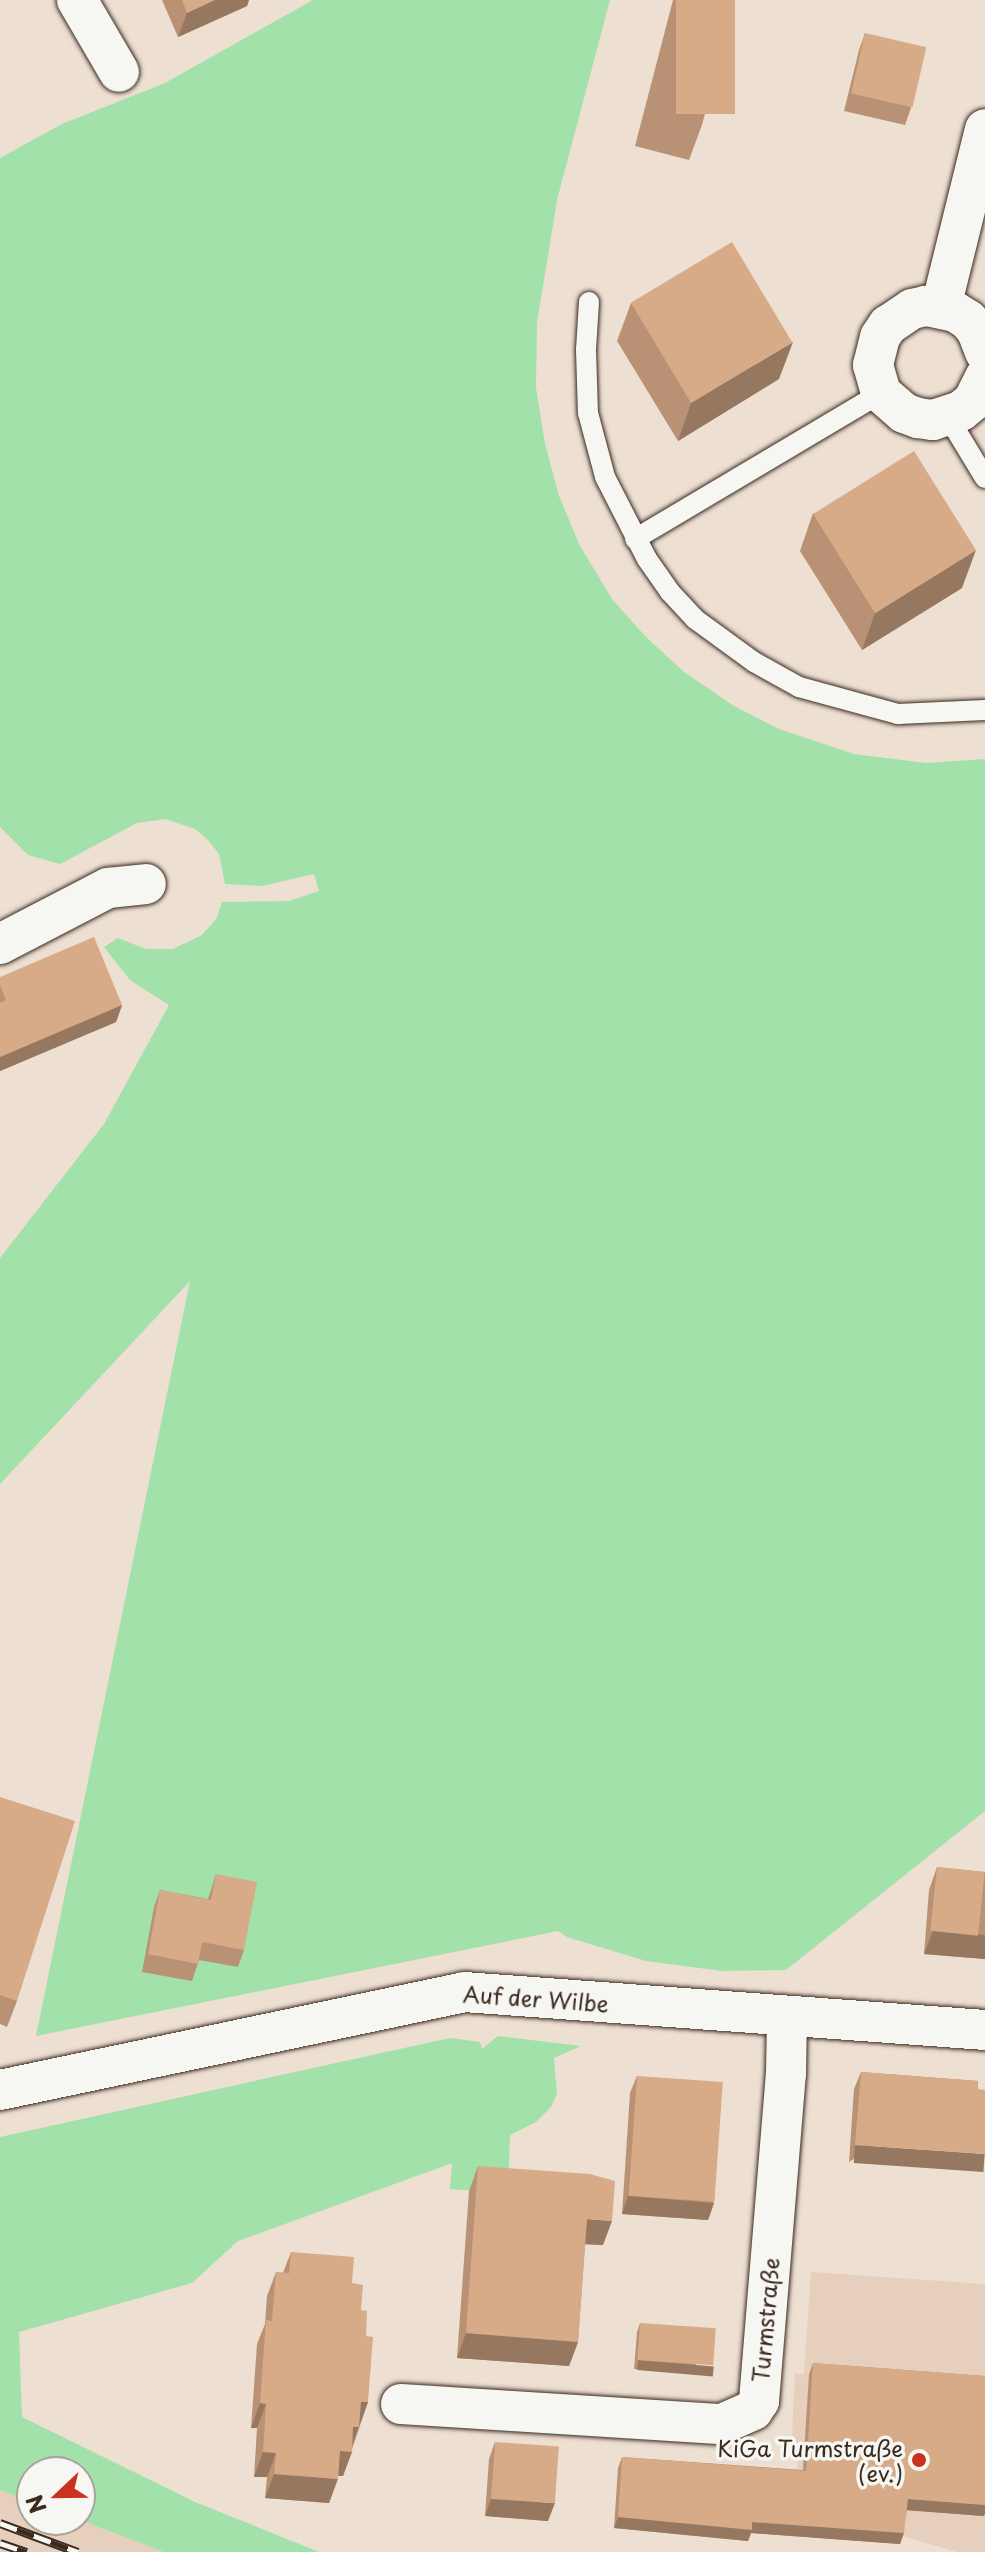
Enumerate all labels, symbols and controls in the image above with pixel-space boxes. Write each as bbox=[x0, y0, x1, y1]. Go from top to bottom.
street label: Auf der Wilbe bbox=[462, 1980, 610, 2016]
street label: Turmstraße bbox=[746, 2257, 784, 2383]
place label: KiGa Turmstraße (ev.) bbox=[717, 2434, 903, 2486]
marker: KiGa Turmstraße (ev.) bbox=[910, 2451, 928, 2469]
north arrow bbox=[16, 2456, 96, 2536]
text: N bbox=[17, 2490, 54, 2519]

